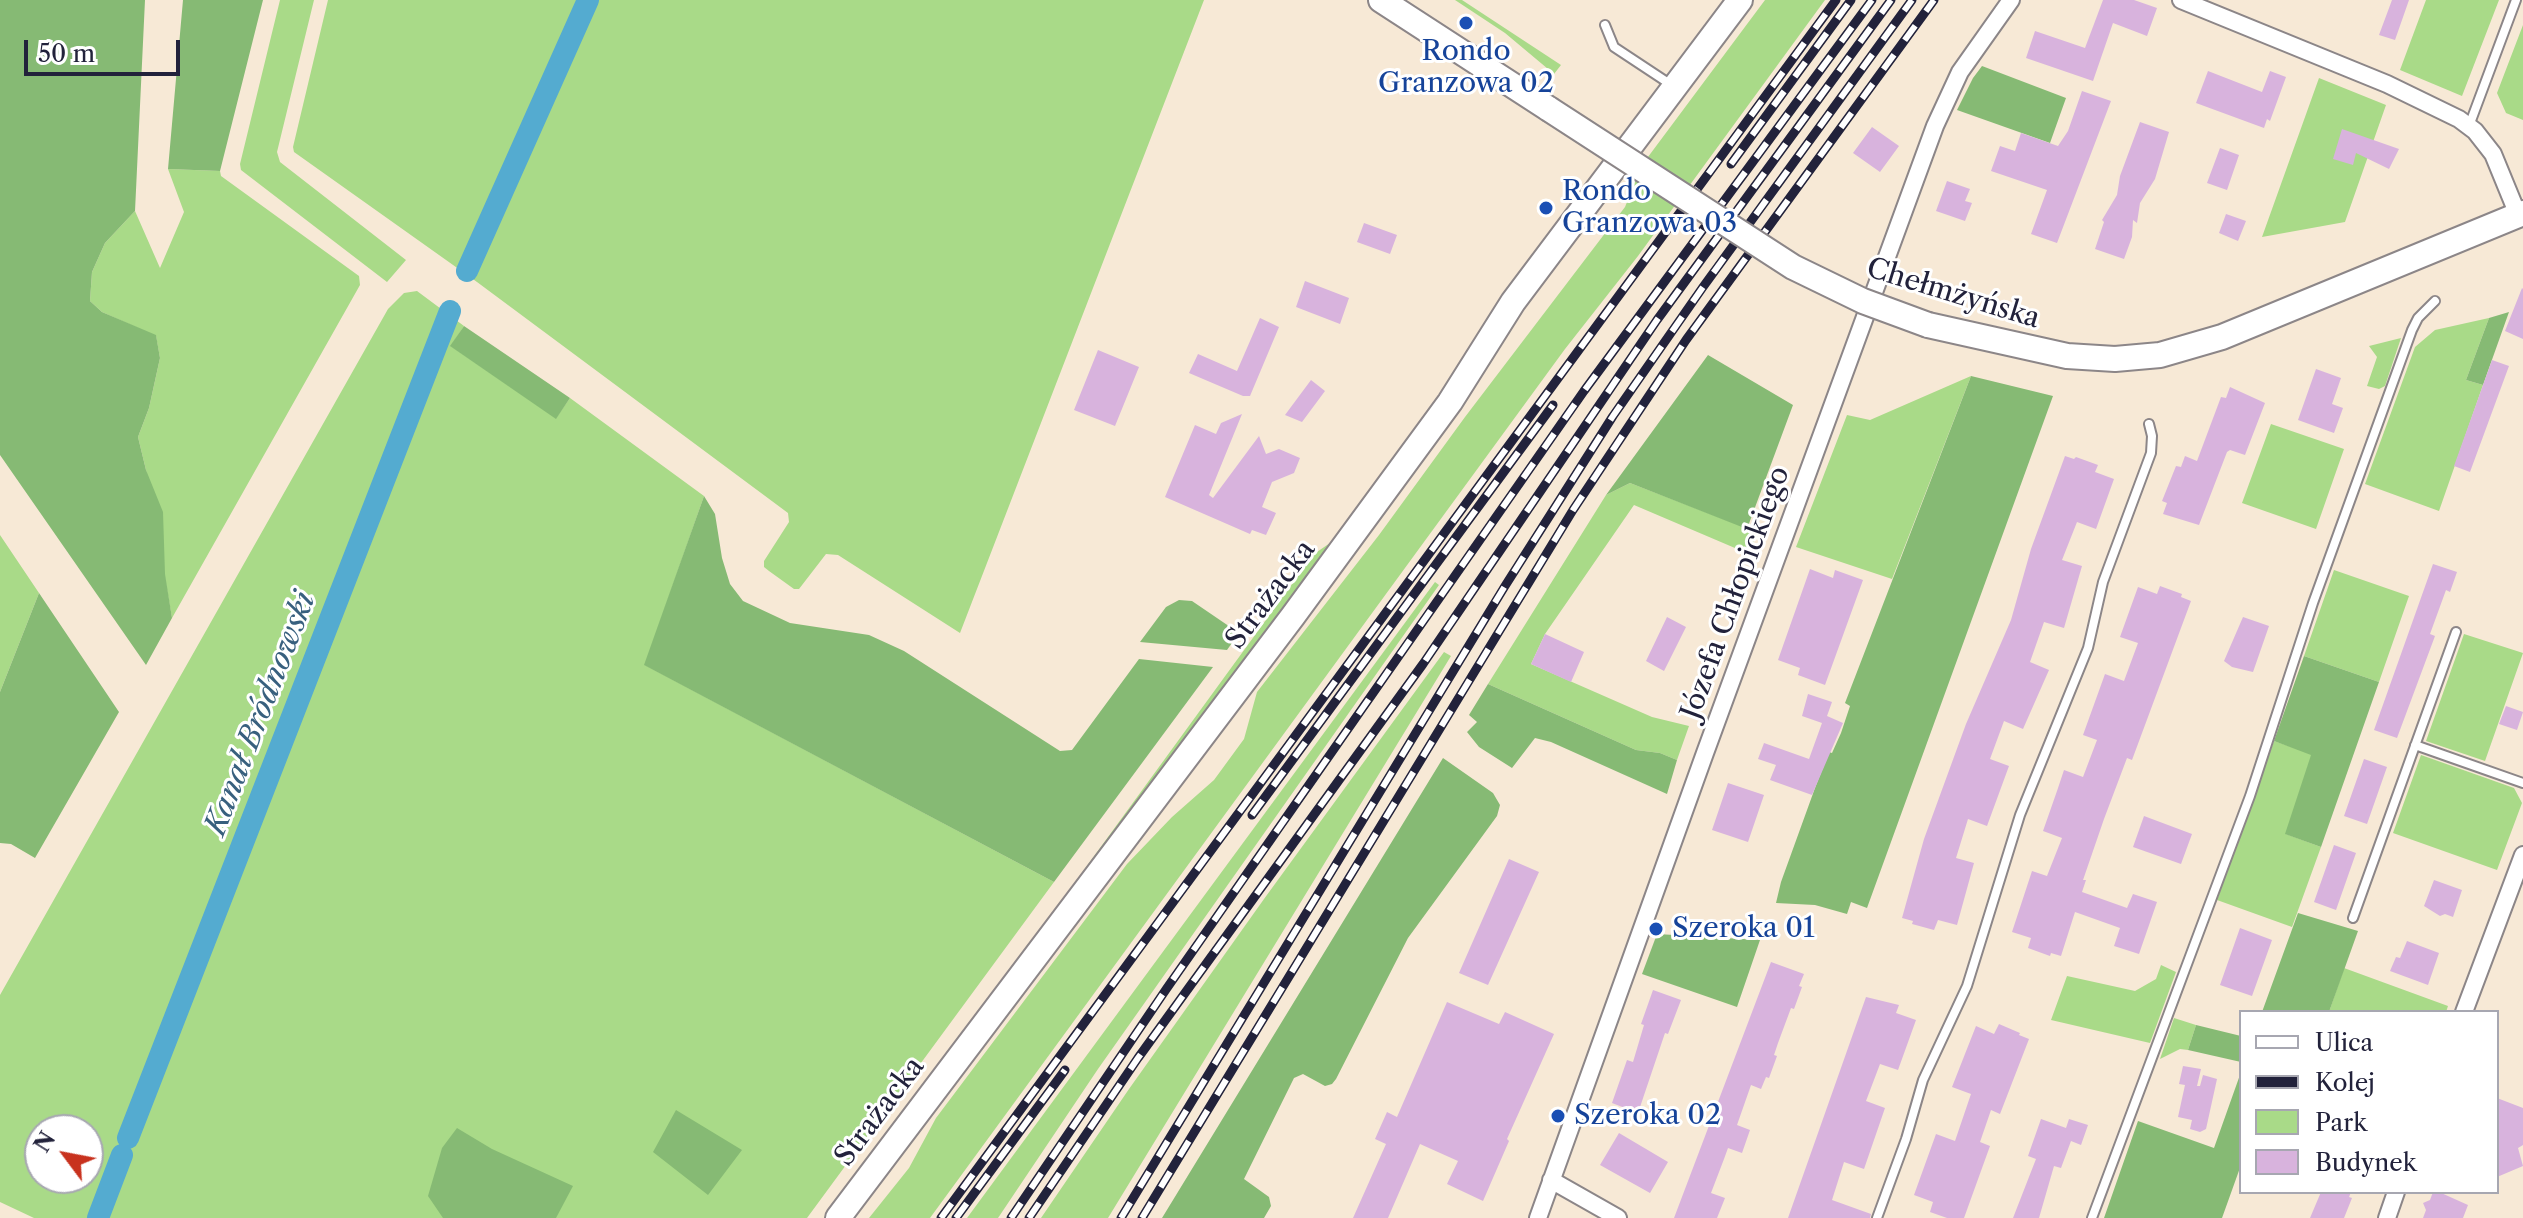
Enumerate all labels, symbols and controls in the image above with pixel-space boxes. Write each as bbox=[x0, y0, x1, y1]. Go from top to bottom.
marker: Rondo Granzowa 02 bbox=[1457, 14, 1475, 32]
scale bar bbox=[28, 24, 184, 74]
place label: Rondo Granzowa 02 bbox=[1378, 35, 1554, 101]
text: 50 m bbox=[38, 39, 95, 68]
place label: Rondo Granzowa 03 bbox=[1562, 175, 1737, 241]
marker: Rondo Granzowa 03 bbox=[1537, 199, 1555, 217]
street label: Chełmżyńska bbox=[1862, 252, 2044, 336]
street label: Józefa Chłopickiego bbox=[1675, 462, 1797, 724]
street label: Strażacka bbox=[1219, 534, 1323, 656]
water label: Kanał Bródnowski bbox=[198, 588, 324, 840]
place label: Szeroka 01 bbox=[1672, 912, 1815, 946]
marker: Szeroka 01 bbox=[1647, 920, 1665, 938]
legend bbox=[2239, 1010, 2499, 1194]
text: Ulica bbox=[2315, 1028, 2373, 1057]
street label: Strażacka bbox=[828, 1051, 932, 1173]
text: Kolej bbox=[2315, 1068, 2375, 1097]
place label: Szeroka 02 bbox=[1574, 1099, 1721, 1133]
marker: Szeroka 02 bbox=[1549, 1107, 1567, 1125]
text: Park bbox=[2315, 1108, 2367, 1137]
north arrow bbox=[24, 1114, 104, 1194]
text: N bbox=[28, 1127, 61, 1157]
text: Budynek bbox=[2315, 1148, 2417, 1177]

